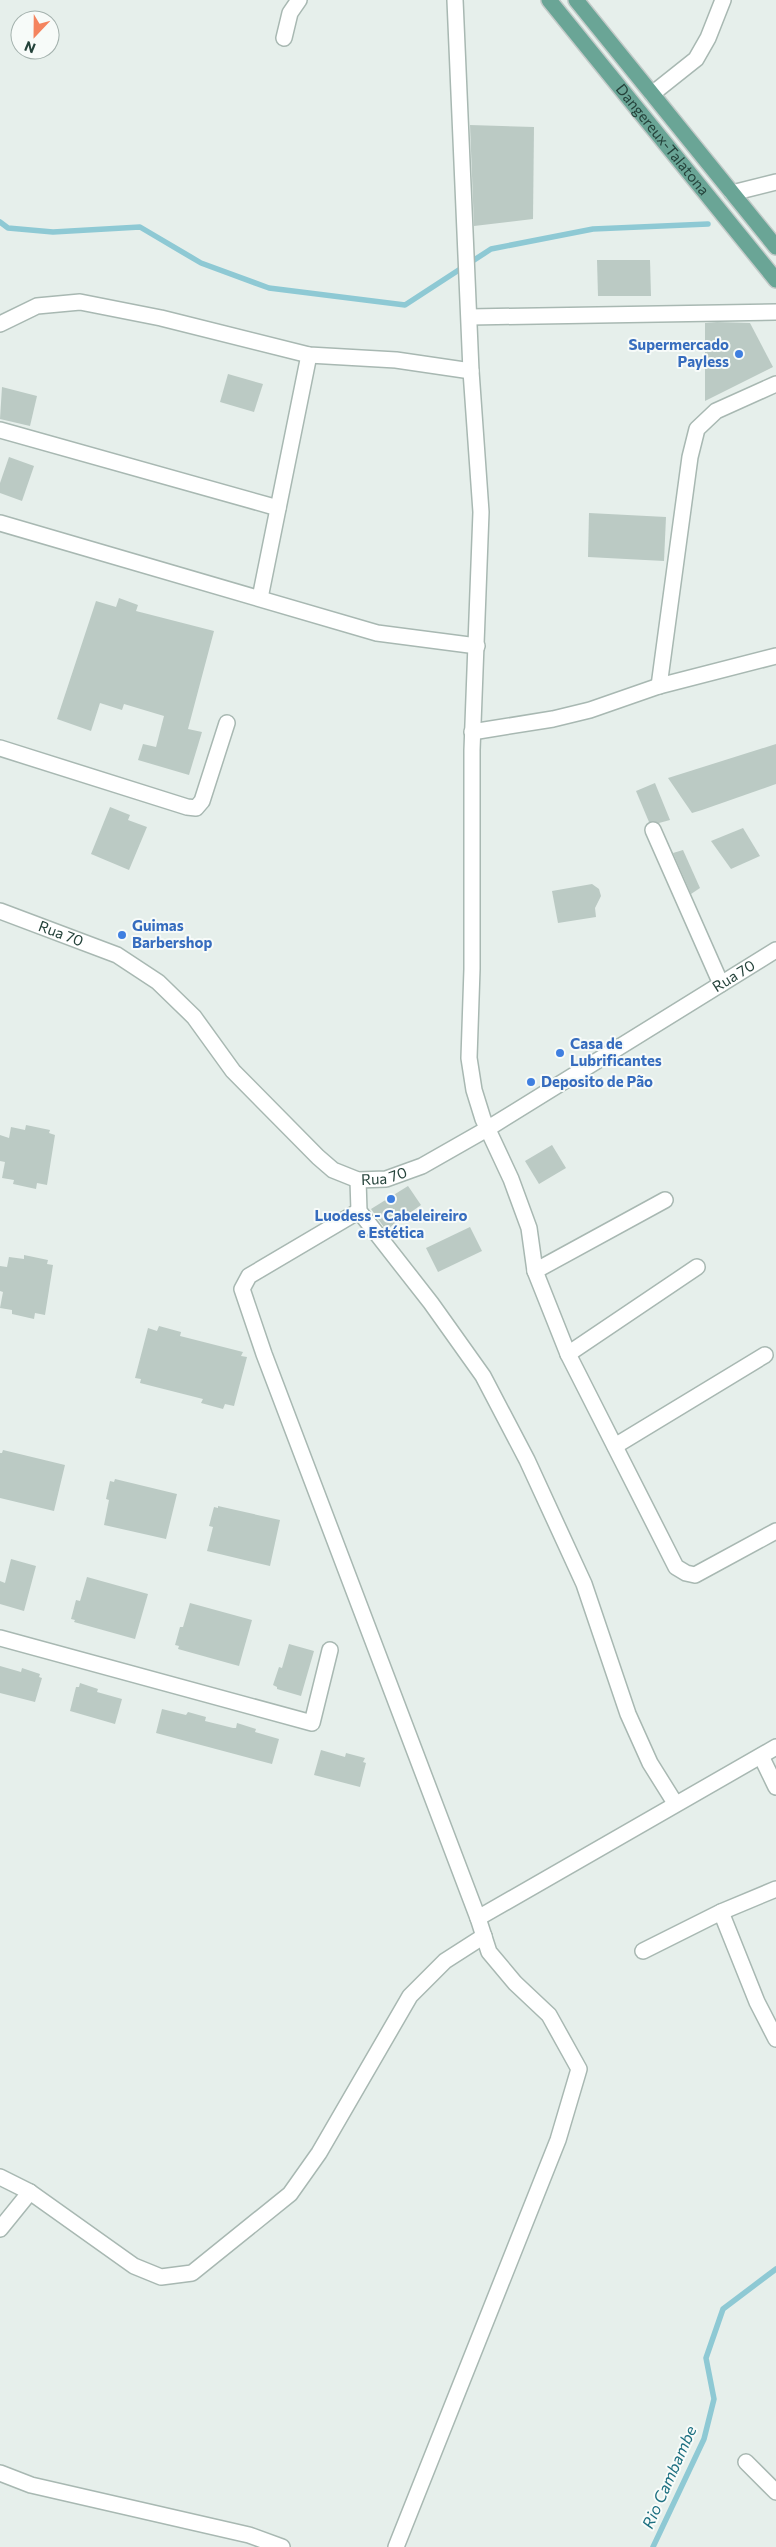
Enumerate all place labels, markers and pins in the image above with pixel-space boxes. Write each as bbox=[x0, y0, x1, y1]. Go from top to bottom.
place label: Supermercado Payless bbox=[629, 335, 729, 370]
marker: Supermercado Payless bbox=[733, 348, 745, 360]
place label: Guimas Barbershop bbox=[132, 916, 212, 951]
marker: Guimas Barbershop bbox=[116, 929, 128, 941]
place label: Casa de Lubrificantes bbox=[570, 1034, 662, 1069]
marker: Casa de Lubrificantes bbox=[554, 1047, 566, 1059]
place label: Deposito de Pão bbox=[541, 1072, 653, 1090]
marker: Deposito de Pão bbox=[525, 1076, 537, 1088]
marker: Luodess - Cabeleireiro e Estética bbox=[385, 1193, 397, 1205]
place label: Luodess - Cabeleireiro e Estética bbox=[314, 1206, 468, 1241]

